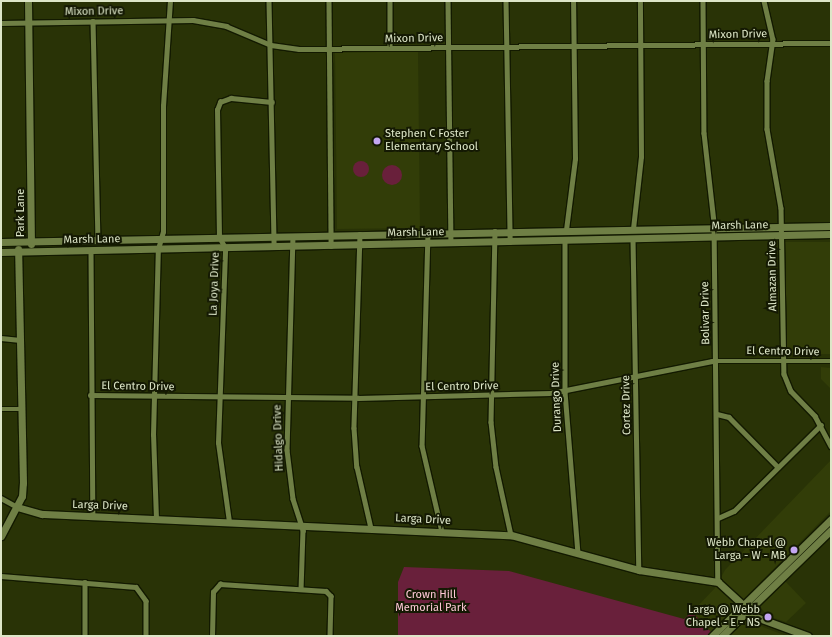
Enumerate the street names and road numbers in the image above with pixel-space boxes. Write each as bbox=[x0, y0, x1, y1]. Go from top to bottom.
street label: Mixon Drive bbox=[65, 5, 123, 19]
street label: Mixon Drive bbox=[709, 28, 767, 42]
street label: Mixon Drive bbox=[385, 32, 443, 46]
street label: Park Lane bbox=[14, 189, 28, 237]
street label: Marsh Lane bbox=[711, 219, 769, 233]
street label: Marsh Lane bbox=[387, 226, 445, 240]
street label: Marsh Lane bbox=[63, 233, 121, 247]
street label: Almazan Drive bbox=[766, 241, 780, 311]
street label: La Joya Drive bbox=[207, 252, 223, 316]
street label: Bolivar Drive bbox=[699, 281, 713, 345]
street label: El Centro Drive bbox=[746, 345, 820, 359]
street label: Durango Drive bbox=[549, 362, 565, 432]
street label: Cortez Drive bbox=[620, 375, 634, 435]
street label: El Centro Drive bbox=[101, 380, 175, 394]
street label: El Centro Drive bbox=[425, 380, 499, 394]
street label: Hidalgo Drive bbox=[271, 404, 287, 472]
street label: Larga Drive bbox=[72, 498, 128, 514]
street label: Larga Drive bbox=[395, 512, 451, 528]

